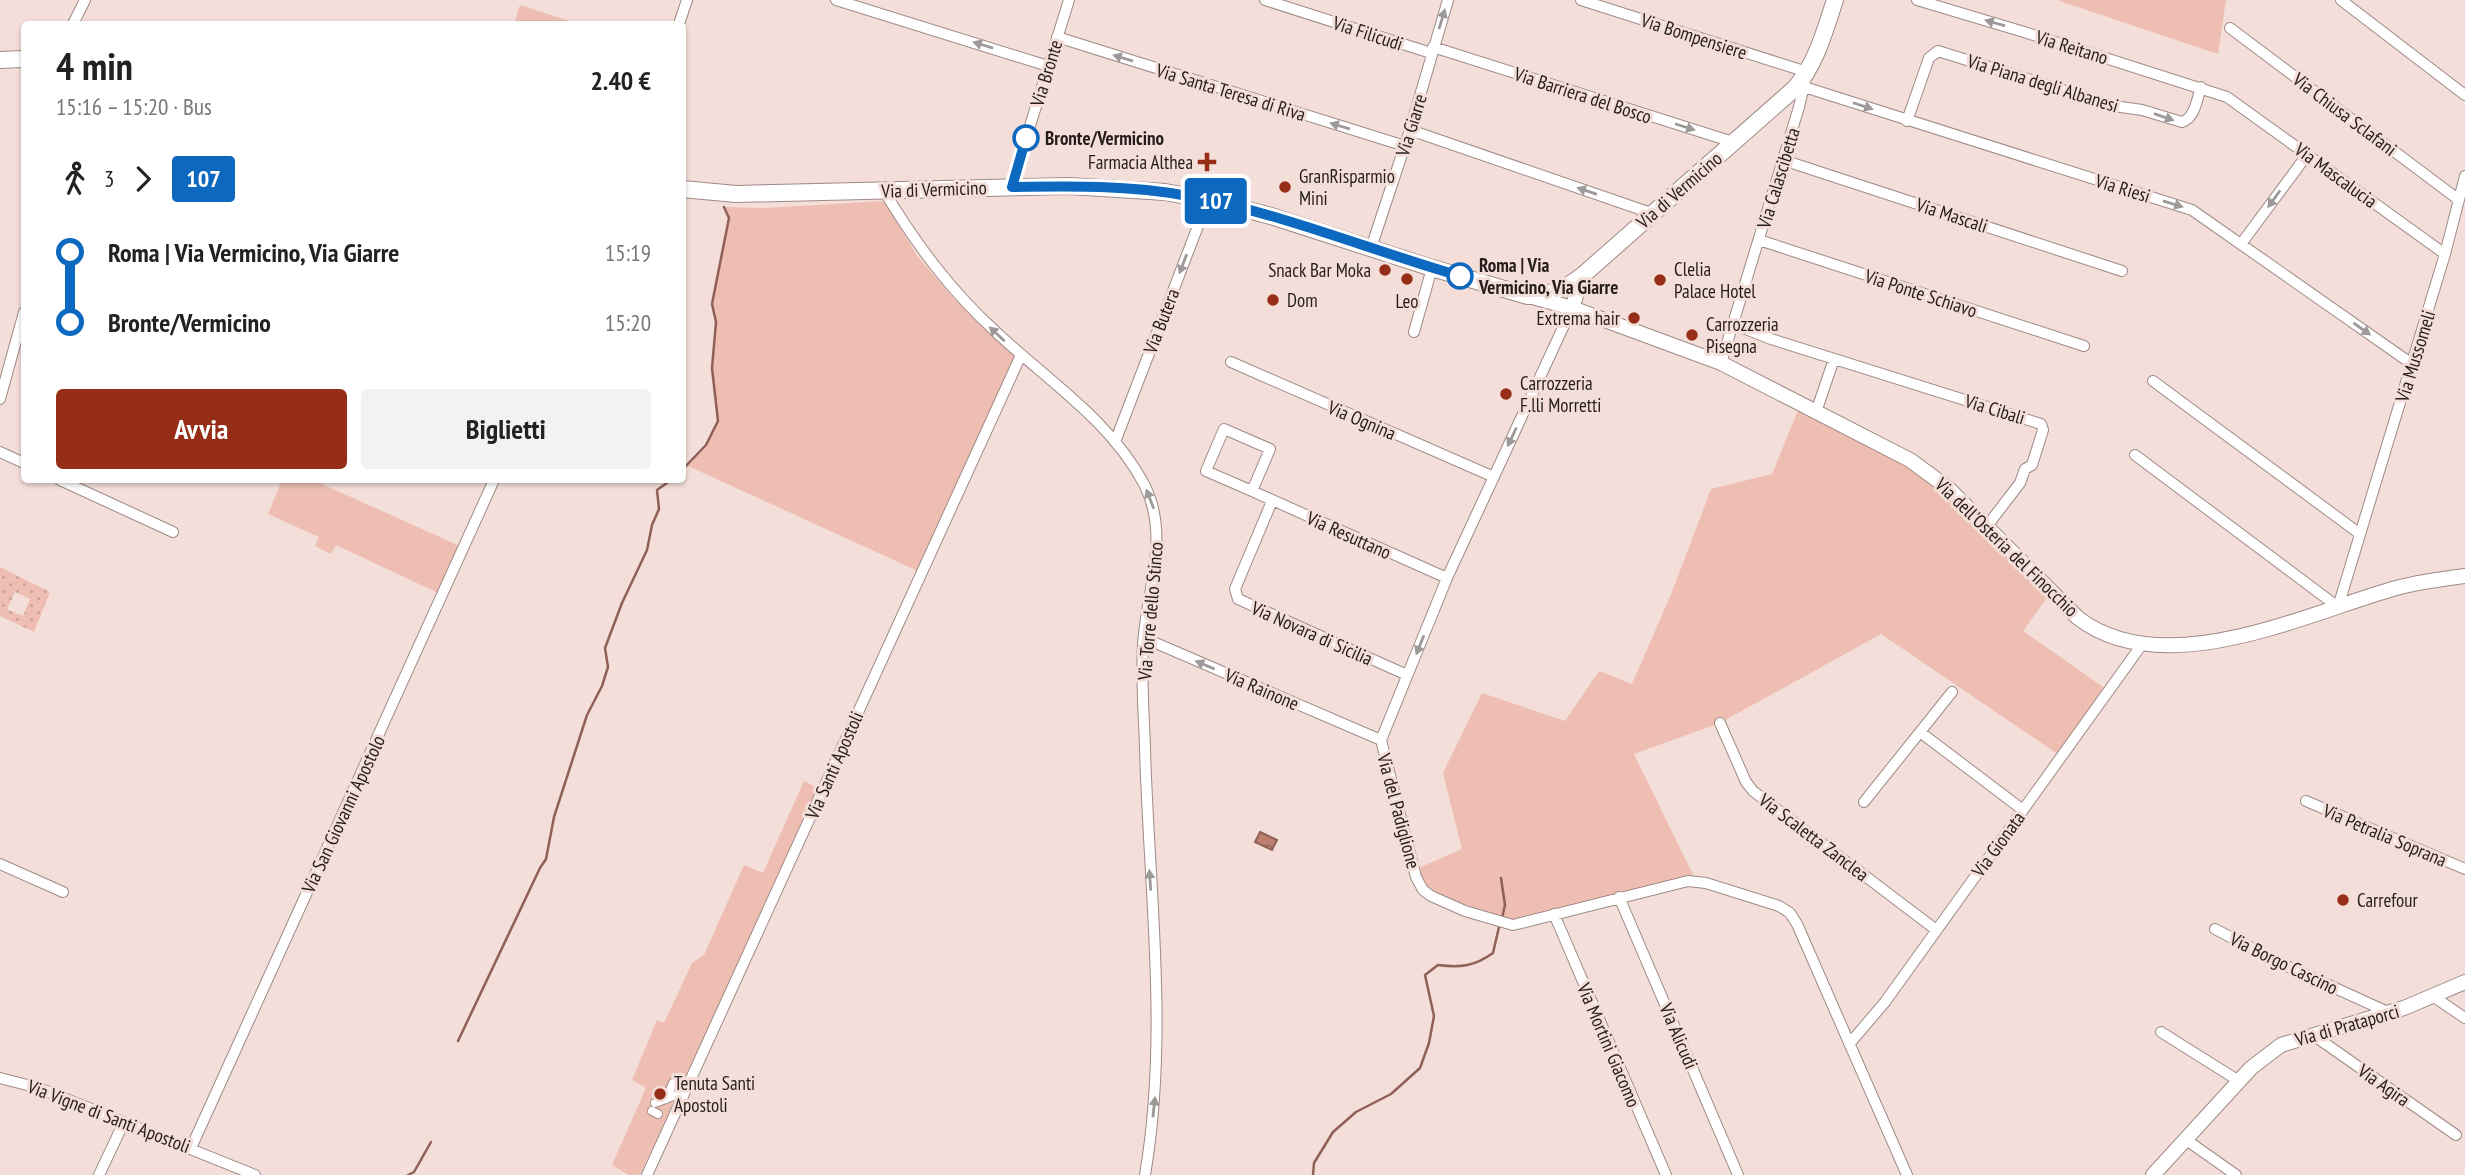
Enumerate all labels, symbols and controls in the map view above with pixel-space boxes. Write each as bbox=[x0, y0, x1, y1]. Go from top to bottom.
street label: Via Bompensiere bbox=[1637, 7, 1750, 64]
one-way arrow bbox=[1437, 8, 1447, 29]
street label: Via Filicudi bbox=[1329, 10, 1406, 56]
one-way arrow bbox=[1984, 17, 2006, 28]
street label: Via Reitano bbox=[2032, 24, 2111, 69]
street label: Via Bronte bbox=[1024, 37, 1067, 110]
one-way arrow bbox=[972, 40, 993, 50]
text: 4 min bbox=[56, 41, 133, 90]
street label: Via Piana degli Albanesi bbox=[1963, 48, 2122, 117]
one-way arrow bbox=[1112, 52, 1133, 62]
street label: Via Santa Teresa di Riva bbox=[1152, 58, 1309, 126]
street label: Via Barriera del Bosco bbox=[1510, 61, 1655, 129]
text: 2.40 € bbox=[590, 64, 651, 97]
street label: Via Chiusa Sclafani bbox=[2288, 67, 2402, 161]
street label: Via Giarre bbox=[1390, 91, 1432, 160]
text: 15:16 – 15:20 · Bus bbox=[56, 92, 212, 121]
one-way arrow bbox=[1852, 101, 1873, 112]
one-way arrow bbox=[2153, 112, 2174, 123]
one-way arrow bbox=[1329, 120, 1350, 130]
one-way arrow bbox=[1675, 122, 1696, 133]
marker: Bronte/Vermicino bbox=[1013, 125, 1039, 151]
street label: Via Calascibetta bbox=[1751, 125, 1805, 232]
place label: Bronte/Vermicino bbox=[1045, 126, 1164, 150]
street label: Via Mascalucia bbox=[2289, 136, 2382, 213]
street label: Via di Vermicino bbox=[1631, 146, 1727, 234]
place label: Farmacia Althea bbox=[1088, 150, 1193, 174]
marker: Farmacia Althea bbox=[1199, 154, 1215, 170]
icon: walk bbox=[56, 160, 94, 198]
icon: forward bbox=[124, 160, 162, 198]
text: 107 bbox=[186, 163, 221, 194]
text: 3 bbox=[104, 164, 114, 193]
place label: GranRisparmio Mini bbox=[1299, 164, 1395, 210]
street label: Via Riesi bbox=[2092, 168, 2153, 208]
street label: Via di Vermicino bbox=[880, 175, 987, 203]
line badge: 107 bbox=[1176, 178, 1256, 224]
marker: GranRisparmio Mini bbox=[1277, 179, 1293, 195]
text: 107 bbox=[1199, 185, 1233, 216]
one-way arrow bbox=[1576, 185, 1597, 196]
one-way arrow bbox=[2267, 190, 2281, 208]
street label: Via Mascali bbox=[1912, 192, 1991, 238]
one-way arrow bbox=[2163, 199, 2184, 210]
text: Roma | Via Vermicino, Via Giarre bbox=[108, 236, 399, 269]
text: 15:19 bbox=[605, 238, 651, 267]
one-way arrow bbox=[1178, 253, 1189, 274]
place label: Roma | Via Vermicino, Via Giarre bbox=[1478, 253, 1618, 299]
place label: Clelia Palace Hotel bbox=[1674, 257, 1756, 303]
place label: Snack Bar Moka bbox=[1268, 258, 1371, 282]
marker: Snack Bar Moka bbox=[1377, 262, 1393, 278]
marker: Roma | Via Vermicino, Via Giarre bbox=[1447, 263, 1473, 289]
street label: Via Ponte Schiavo bbox=[1861, 263, 1980, 322]
marker: Leo bbox=[1399, 271, 1415, 287]
marker: Clelia Palace Hotel bbox=[1652, 272, 1668, 288]
street label: Via Butera bbox=[1137, 285, 1184, 358]
place label: Dom bbox=[1287, 288, 1318, 312]
place label: Leo bbox=[1396, 289, 1418, 313]
marker: Dom bbox=[1265, 292, 1281, 308]
text: Bronte/Vermicino bbox=[108, 306, 271, 339]
place label: Extrema hair bbox=[1536, 306, 1621, 330]
street label: Via Mussomeli bbox=[2389, 307, 2440, 406]
text: 15:20 bbox=[605, 308, 651, 337]
marker: Extrema hair bbox=[1626, 310, 1642, 326]
place label: Carrozzeria Pisegna bbox=[1706, 312, 1779, 358]
one-way arrow bbox=[2353, 322, 2371, 336]
one-way arrow bbox=[989, 326, 1006, 342]
marker: Carrozzeria Pisegna bbox=[1684, 327, 1700, 343]
place label: Carrozzeria F.lli Morretti bbox=[1520, 371, 1601, 417]
marker: Carrozzeria F.lli Morretti bbox=[1498, 386, 1514, 402]
street label: Via Cibali bbox=[1961, 388, 2028, 430]
button: Avvia bbox=[56, 389, 347, 469]
button: Biglietti bbox=[361, 389, 651, 469]
street label: Via Ognina bbox=[1323, 395, 1400, 445]
one-way arrow bbox=[1506, 427, 1518, 447]
street label: Via dell'Osteria del Finocchio bbox=[1930, 472, 2084, 622]
one-way arrow bbox=[1145, 488, 1156, 509]
street label: Via Resuttano bbox=[1302, 505, 1395, 564]
street label: Via Torre dello Stinco bbox=[1132, 541, 1168, 682]
street label: Via Novara di Sicilia bbox=[1247, 595, 1376, 670]
one-way arrow bbox=[1414, 634, 1425, 655]
one-way arrow bbox=[1195, 659, 1216, 670]
street label: Via Rainone bbox=[1220, 662, 1303, 715]
street label: Via Santi Apostoli bbox=[799, 707, 868, 823]
street label: Via San Giovanni Apostolo bbox=[296, 731, 390, 898]
street label: Via del Padiglione bbox=[1372, 750, 1426, 871]
street label: Via Scaletta Zanclea bbox=[1753, 787, 1874, 886]
street label: Via Petralia Soprana bbox=[2319, 798, 2450, 872]
street label: Via Gionata bbox=[1966, 807, 2030, 882]
one-way arrow bbox=[1144, 869, 1155, 891]
place label: Carrefour bbox=[2357, 888, 2418, 912]
marker: Carrefour bbox=[2335, 892, 2351, 908]
street label: Via Borgo Cascino bbox=[2225, 926, 2342, 999]
street label: Via Mortini Giacomo bbox=[1572, 978, 1646, 1111]
street label: Via Alicudi bbox=[1654, 999, 1704, 1072]
street label: Via di Prataporci bbox=[2291, 999, 2402, 1052]
street label: Via Agira bbox=[2353, 1058, 2415, 1111]
place label: Tenuta Santi Apostoli bbox=[674, 1071, 755, 1117]
street label: Via Vigne di Santi Apostoli bbox=[23, 1074, 194, 1158]
marker: Tenuta Santi Apostoli bbox=[652, 1086, 668, 1102]
one-way arrow bbox=[1149, 1096, 1160, 1118]

